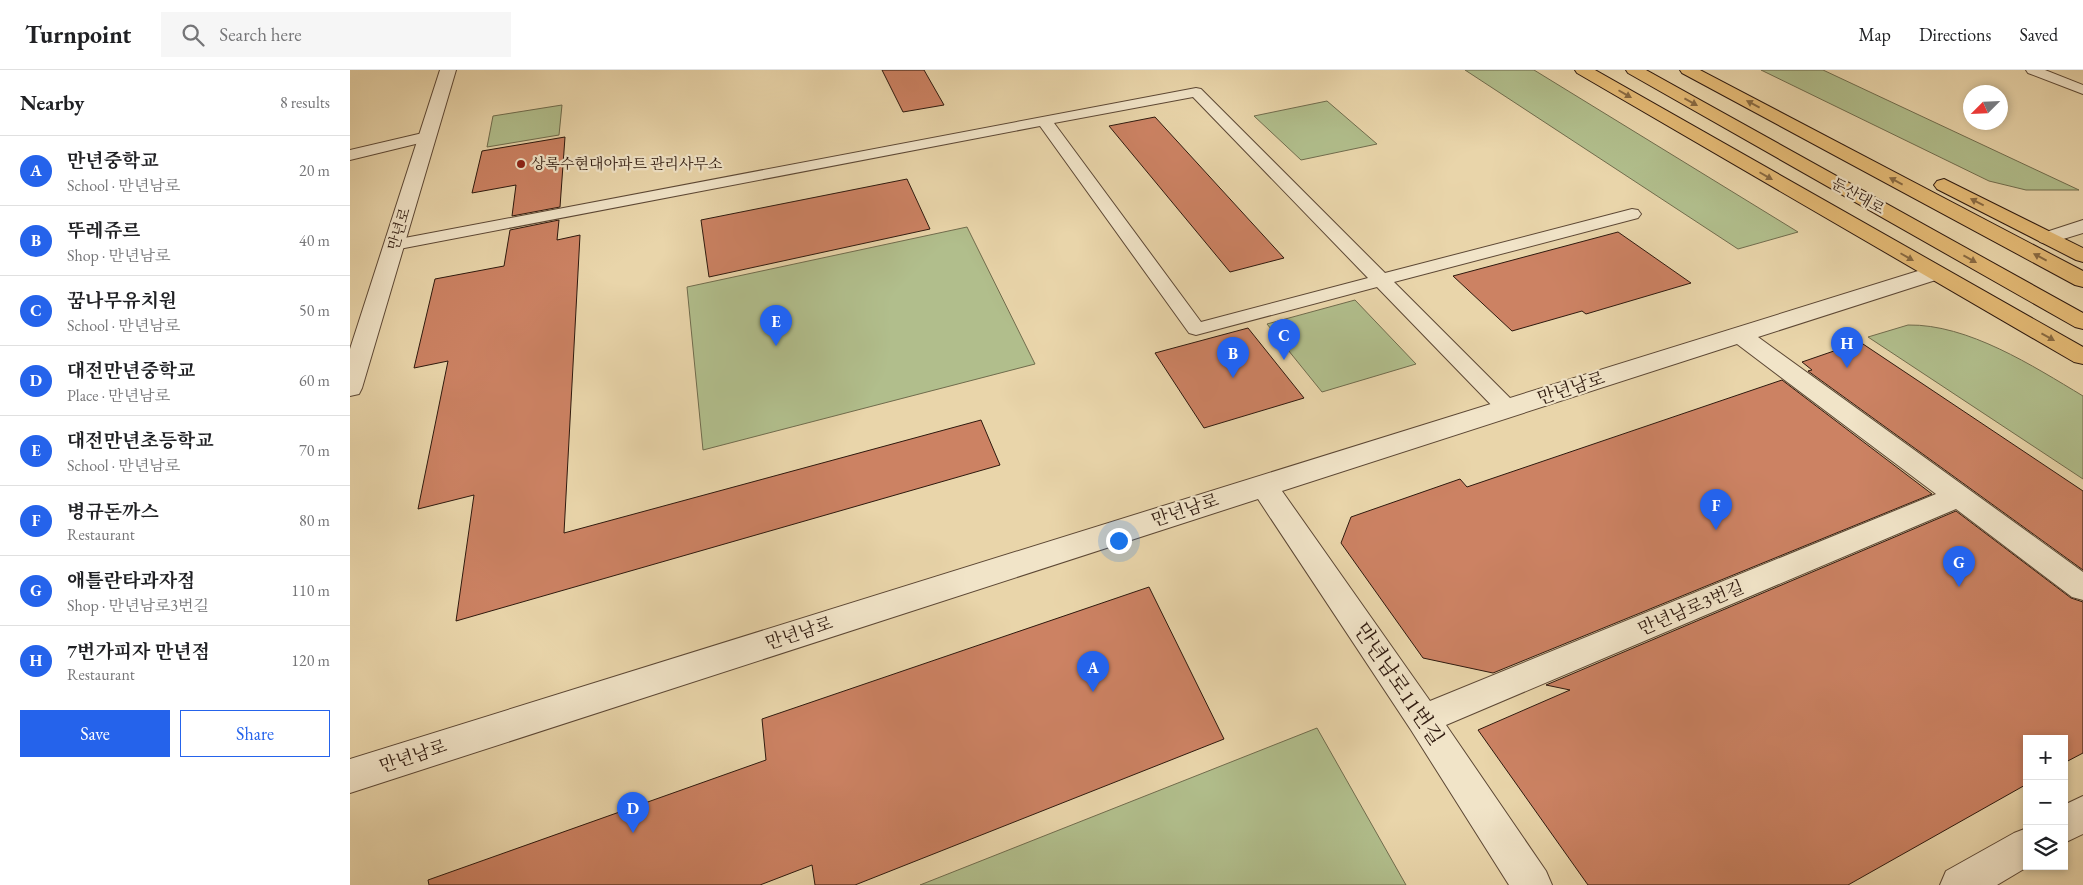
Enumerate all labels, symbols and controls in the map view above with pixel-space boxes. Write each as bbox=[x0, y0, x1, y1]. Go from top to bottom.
search box bbox=[161, 12, 511, 57]
text: Turnpoint bbox=[25, 19, 131, 50]
icon: search bbox=[179, 21, 207, 49]
text: Search here bbox=[219, 22, 302, 47]
text: Map bbox=[1859, 23, 1891, 46]
text: Directions bbox=[1919, 23, 1991, 46]
text: Saved bbox=[2019, 23, 2058, 46]
north arrow bbox=[1963, 85, 2008, 130]
text: Nearby bbox=[20, 89, 84, 116]
one-way arrow bbox=[1619, 90, 1632, 99]
text: 8 results bbox=[280, 92, 330, 113]
one-way arrow bbox=[1685, 98, 1698, 107]
one-way arrow bbox=[1746, 100, 1760, 109]
text: 만년중학교 bbox=[67, 148, 159, 173]
place label: 상록수현대아파트 관리사무소 bbox=[531, 154, 723, 173]
marker: 상록수현대아파트 관리사무소 bbox=[515, 158, 527, 170]
text: A bbox=[30, 160, 42, 181]
text: 20 m bbox=[299, 160, 330, 181]
one-way arrow bbox=[1759, 171, 1772, 180]
street label: 둔산대로 bbox=[1828, 173, 1889, 218]
text: School · 만년남로 bbox=[67, 175, 180, 196]
one-way arrow bbox=[1889, 177, 1904, 185]
one-way arrow bbox=[1970, 198, 1985, 206]
street label: 만년로 bbox=[383, 205, 414, 252]
text: 뚜레쥬르 bbox=[67, 218, 140, 243]
text: B bbox=[31, 230, 41, 251]
text: 40 m bbox=[299, 230, 330, 251]
text: Shop · 만년남로 bbox=[67, 245, 170, 266]
one-way arrow bbox=[1900, 252, 1913, 261]
one-way arrow bbox=[2033, 253, 2047, 261]
one-way arrow bbox=[1963, 255, 1978, 263]
text: 꿈나무유치원 bbox=[67, 288, 177, 313]
text: C bbox=[30, 300, 42, 321]
text: 50 m bbox=[299, 300, 330, 321]
pin: E bbox=[760, 305, 792, 346]
text: School · 만년남로 bbox=[67, 315, 180, 336]
pin: C bbox=[1268, 319, 1300, 360]
pin: H bbox=[1831, 327, 1863, 368]
one-way arrow bbox=[2041, 333, 2055, 341]
pin: B bbox=[1217, 337, 1249, 378]
text: 대전만년중학교 bbox=[67, 358, 195, 383]
street label: 만년남로 bbox=[1534, 366, 1607, 409]
text: D bbox=[30, 370, 42, 391]
text: 60 m bbox=[299, 370, 330, 391]
text: Place · 만년남로 bbox=[67, 385, 170, 406]
text: 대전만년초등학교 bbox=[67, 428, 214, 453]
text: E bbox=[31, 440, 41, 461]
text: 70 m bbox=[299, 440, 330, 461]
text: School · 만년남로 bbox=[67, 455, 180, 476]
street label: 만년남로 bbox=[1148, 488, 1221, 531]
pin: F bbox=[1700, 489, 1732, 530]
text: 병규돈까스 bbox=[67, 499, 159, 524]
text: F bbox=[32, 510, 40, 531]
text: 80 m bbox=[299, 510, 330, 531]
text: Restaurant bbox=[67, 524, 135, 545]
your location bbox=[1106, 528, 1132, 554]
pin: G bbox=[1943, 546, 1975, 587]
text: 애틀란타과자점 bbox=[67, 568, 195, 593]
street label: 만년남로3번길 bbox=[1634, 575, 1747, 640]
text: G bbox=[30, 580, 42, 601]
text: 110 m bbox=[291, 580, 330, 601]
text: Shop · 만년남로3번길 bbox=[67, 595, 209, 616]
street label: 만년남로 bbox=[762, 611, 835, 654]
street label: 만년남로11번길 bbox=[1349, 617, 1450, 750]
text: 7번가피자 만년점 bbox=[67, 639, 210, 664]
text: H bbox=[30, 650, 42, 671]
text: 120 m bbox=[291, 650, 330, 671]
pin: A bbox=[1077, 651, 1109, 692]
text: Restaurant bbox=[67, 664, 135, 685]
button: Save bbox=[20, 710, 170, 757]
button: Share bbox=[180, 710, 330, 757]
street label: 만년남로 bbox=[376, 734, 449, 777]
map controls bbox=[2023, 735, 2068, 870]
button: + bbox=[2023, 735, 2068, 780]
button: − bbox=[2023, 780, 2068, 825]
pin: D bbox=[617, 792, 649, 833]
button: layers bbox=[2023, 825, 2068, 870]

